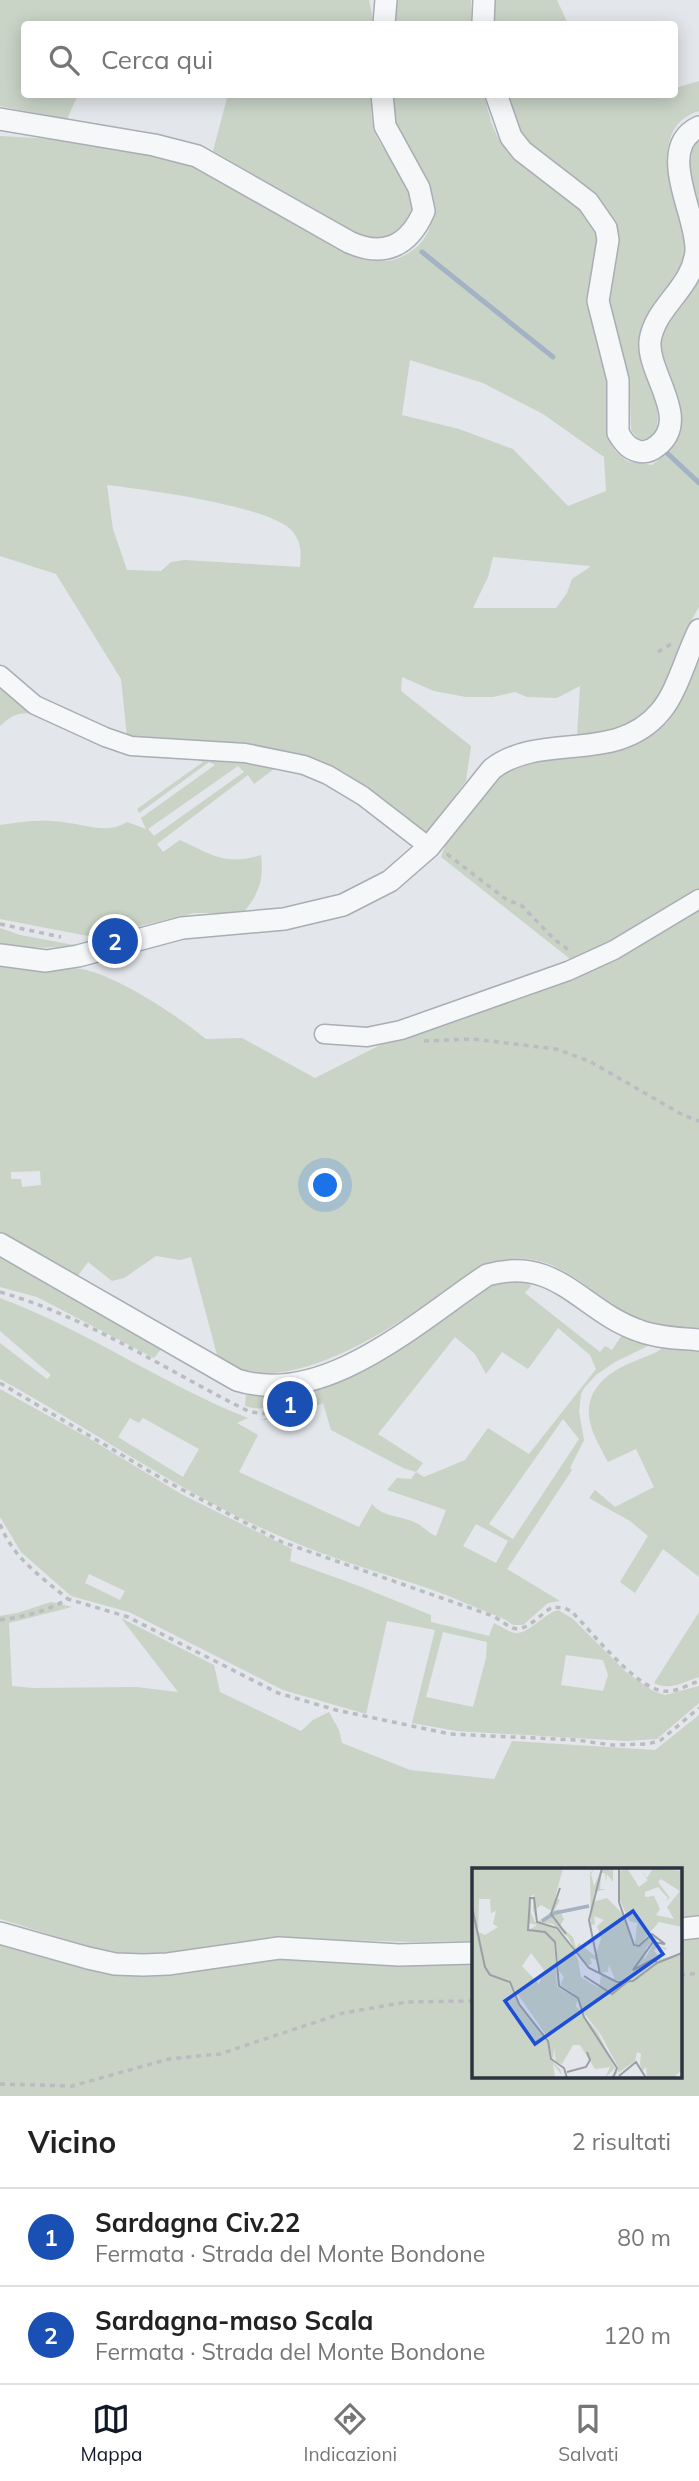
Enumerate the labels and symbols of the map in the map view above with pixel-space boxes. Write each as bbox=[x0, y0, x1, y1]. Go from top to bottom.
pin: 2 bbox=[92, 915, 138, 967]
your location bbox=[308, 1168, 342, 1202]
pin: 1 bbox=[267, 1378, 313, 1430]
inset map bbox=[472, 1868, 682, 2078]

